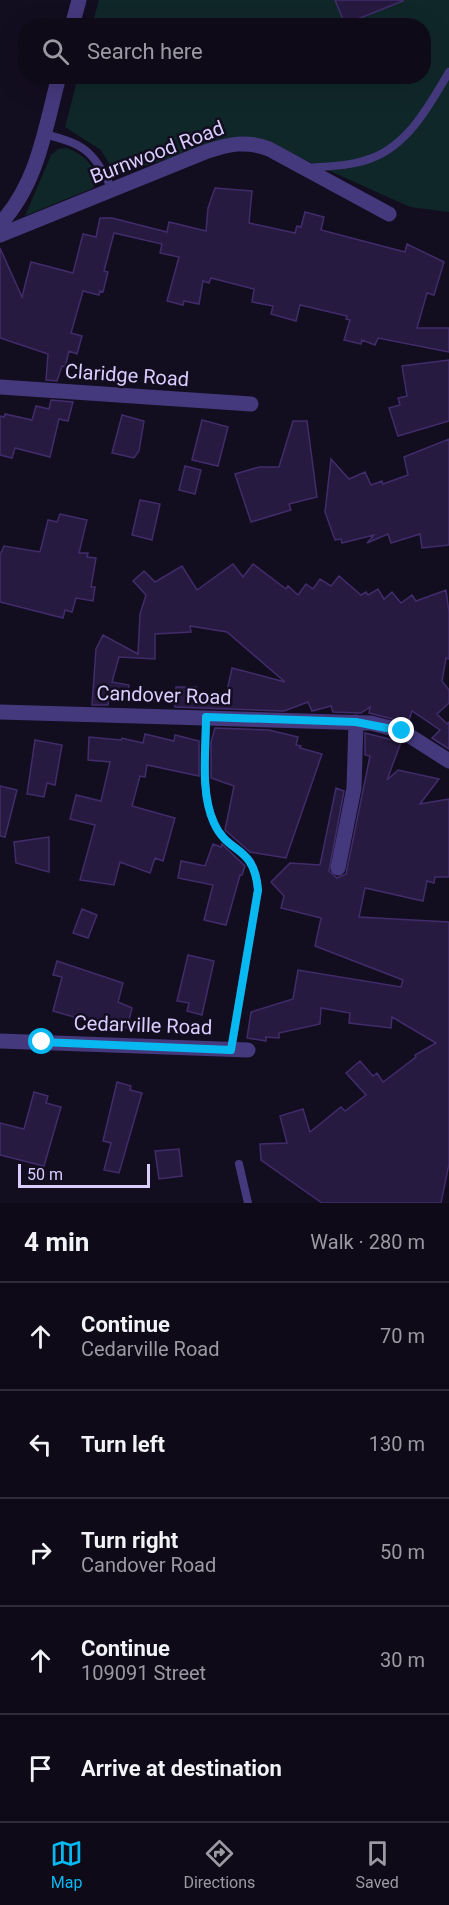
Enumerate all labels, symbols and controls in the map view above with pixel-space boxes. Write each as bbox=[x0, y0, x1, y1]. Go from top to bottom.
search box bbox=[18, 18, 431, 84]
icon: search bbox=[39, 35, 72, 68]
text: Search here bbox=[87, 39, 203, 64]
street label: Burnwood Road bbox=[87, 115, 227, 189]
street label: Claridge Road bbox=[64, 359, 190, 391]
street label: Candover Road bbox=[96, 681, 232, 709]
route end bbox=[388, 717, 414, 743]
street label: Cedarville Road bbox=[73, 1011, 213, 1039]
route start bbox=[28, 1028, 54, 1054]
scale bar bbox=[18, 1161, 150, 1188]
text: 50 m bbox=[27, 1165, 63, 1184]
text: 4 min bbox=[24, 1227, 89, 1257]
text: Walk · 280 m bbox=[310, 1230, 425, 1254]
text: Continue bbox=[81, 1312, 170, 1337]
icon: ahead bbox=[24, 1320, 57, 1353]
text: 70 m bbox=[380, 1324, 425, 1348]
text: Cedarville Road bbox=[81, 1337, 219, 1361]
icon: left bbox=[24, 1428, 57, 1461]
text: Turn left bbox=[81, 1432, 165, 1457]
text: 130 m bbox=[369, 1432, 425, 1456]
text: Turn right bbox=[81, 1528, 178, 1553]
icon: right bbox=[24, 1536, 57, 1569]
text: 50 m bbox=[380, 1540, 425, 1564]
text: Candover Road bbox=[81, 1553, 216, 1577]
text: Continue bbox=[81, 1636, 170, 1661]
icon: ahead bbox=[24, 1644, 57, 1677]
text: 30 m bbox=[380, 1648, 425, 1672]
text: 109091 Street bbox=[81, 1661, 206, 1685]
icon: arrive bbox=[24, 1752, 57, 1785]
text: Arrive at destination bbox=[81, 1756, 282, 1781]
tab: Map bbox=[50, 1837, 83, 1892]
tab: Directions bbox=[183, 1837, 255, 1892]
tab: Saved bbox=[356, 1837, 399, 1892]

